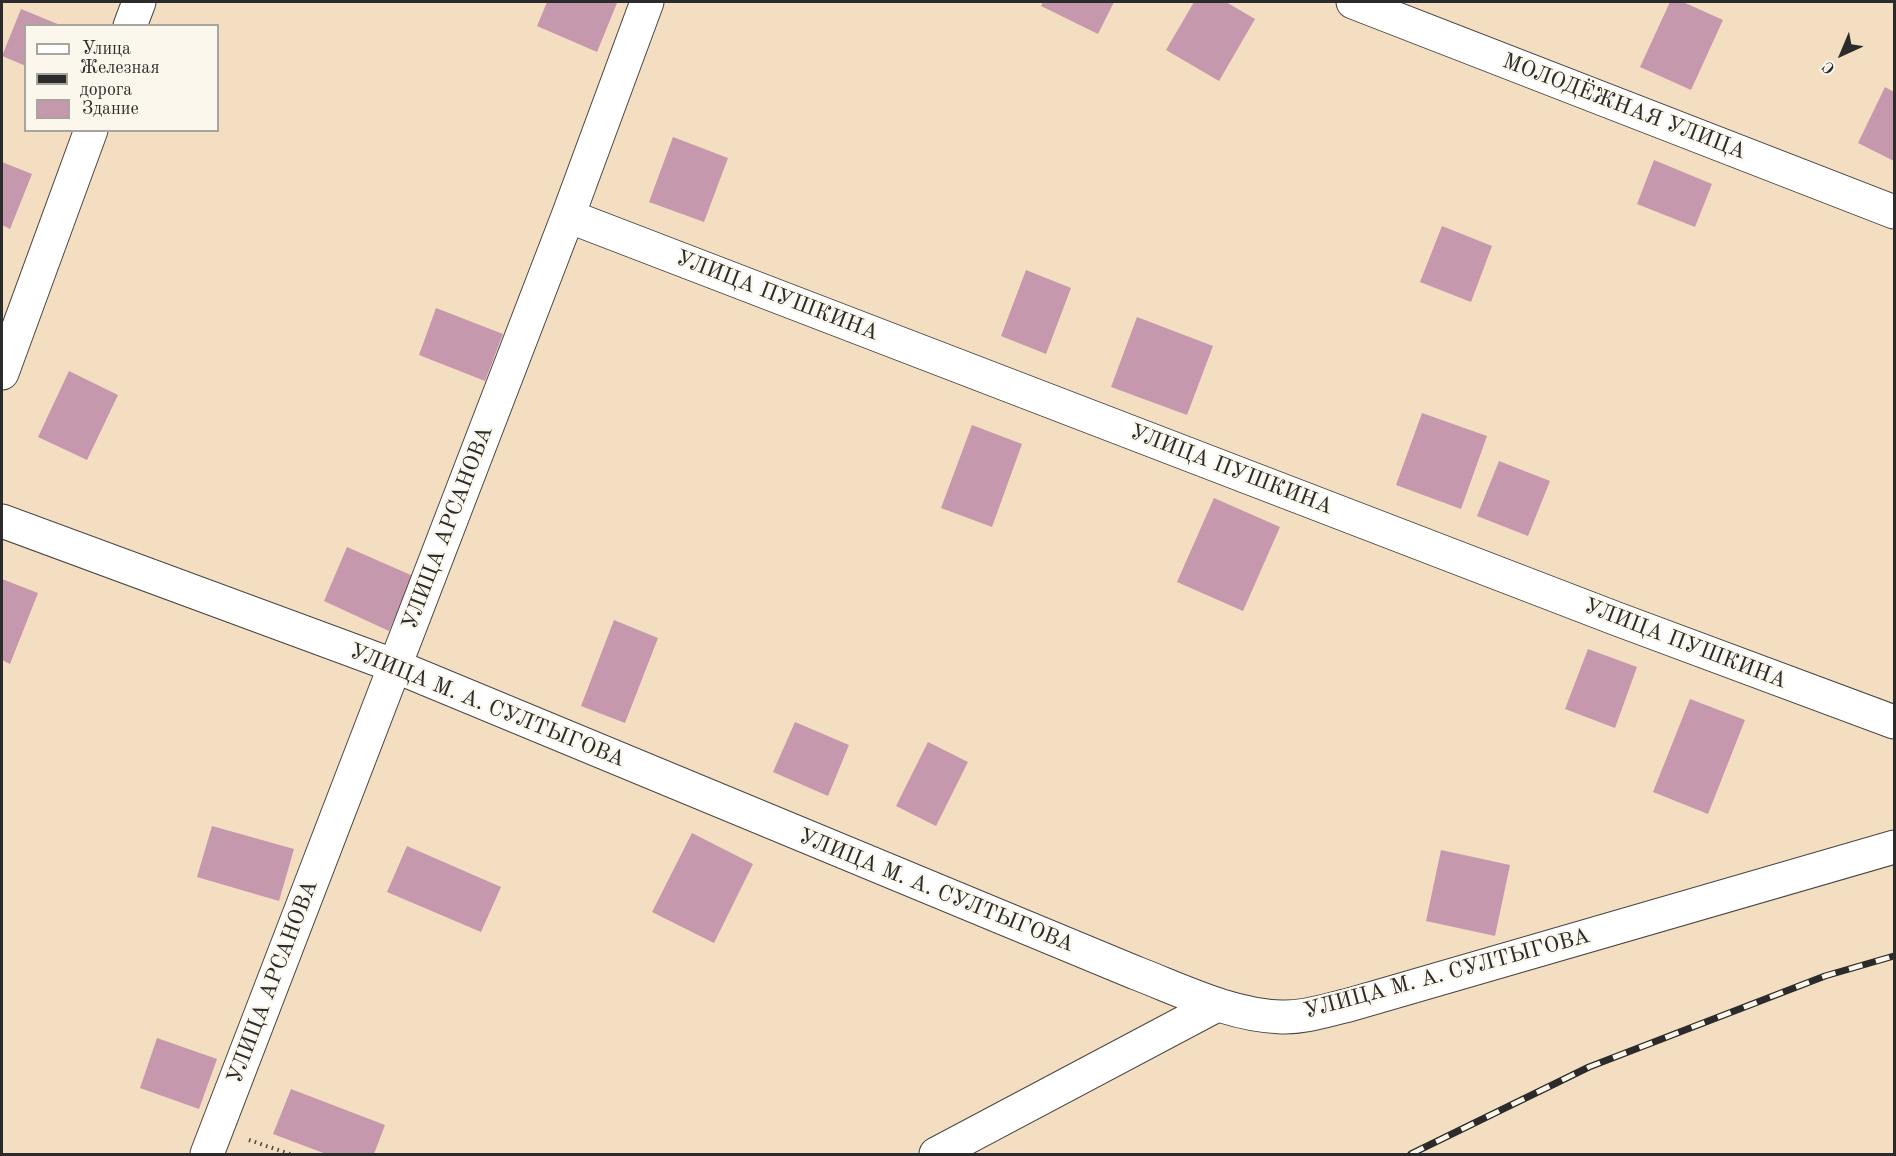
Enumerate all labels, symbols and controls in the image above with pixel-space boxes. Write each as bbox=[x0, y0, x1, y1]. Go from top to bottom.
legend bbox=[24, 24, 219, 132]
north arrow bbox=[1812, 24, 1872, 84]
text: Улица bbox=[82, 40, 131, 58]
street label: МОЛОДЁЖНАЯ УЛИЦА bbox=[1499, 48, 1749, 166]
text: С bbox=[1820, 58, 1839, 76]
text: Железная дорога bbox=[80, 59, 160, 99]
text: Здание bbox=[82, 100, 139, 118]
street label: УЛИЦА ПУШКИНА bbox=[672, 245, 882, 347]
street label: УЛИЦА ПУШКИНА bbox=[1126, 419, 1336, 521]
street label: УЛИЦА АРСАНОВА bbox=[397, 423, 499, 633]
street label: УЛИЦА ПУШКИНА bbox=[1580, 593, 1790, 695]
street label: УЛИЦА М. А. СУЛТЫГОВА bbox=[345, 639, 629, 773]
street label: УЛИЦА М. А. СУЛТЫГОВА bbox=[794, 824, 1078, 958]
street label: УЛИЦА АРСАНОВА bbox=[222, 877, 324, 1087]
street label: УЛИЦА М. А. СУЛТЫГОВА bbox=[1301, 923, 1593, 1025]

